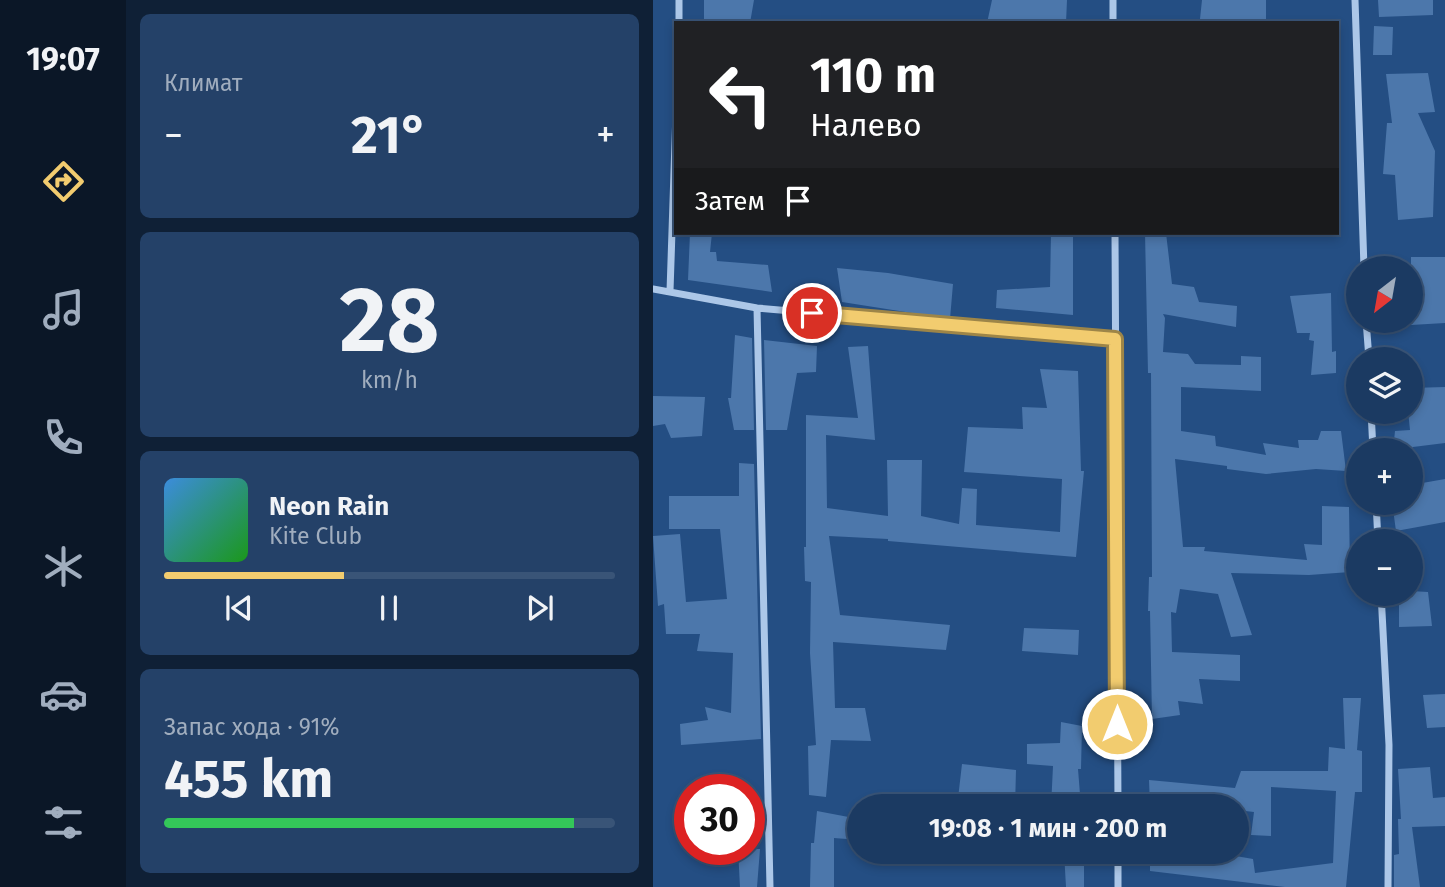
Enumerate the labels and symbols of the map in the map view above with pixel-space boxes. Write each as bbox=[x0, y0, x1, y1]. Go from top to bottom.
north arrow bbox=[1346, 256, 1423, 332]
pin bbox=[782, 283, 842, 343]
position arrow bbox=[1080, 687, 1154, 761]
speed limit sign: 30 bbox=[674, 774, 765, 865]

